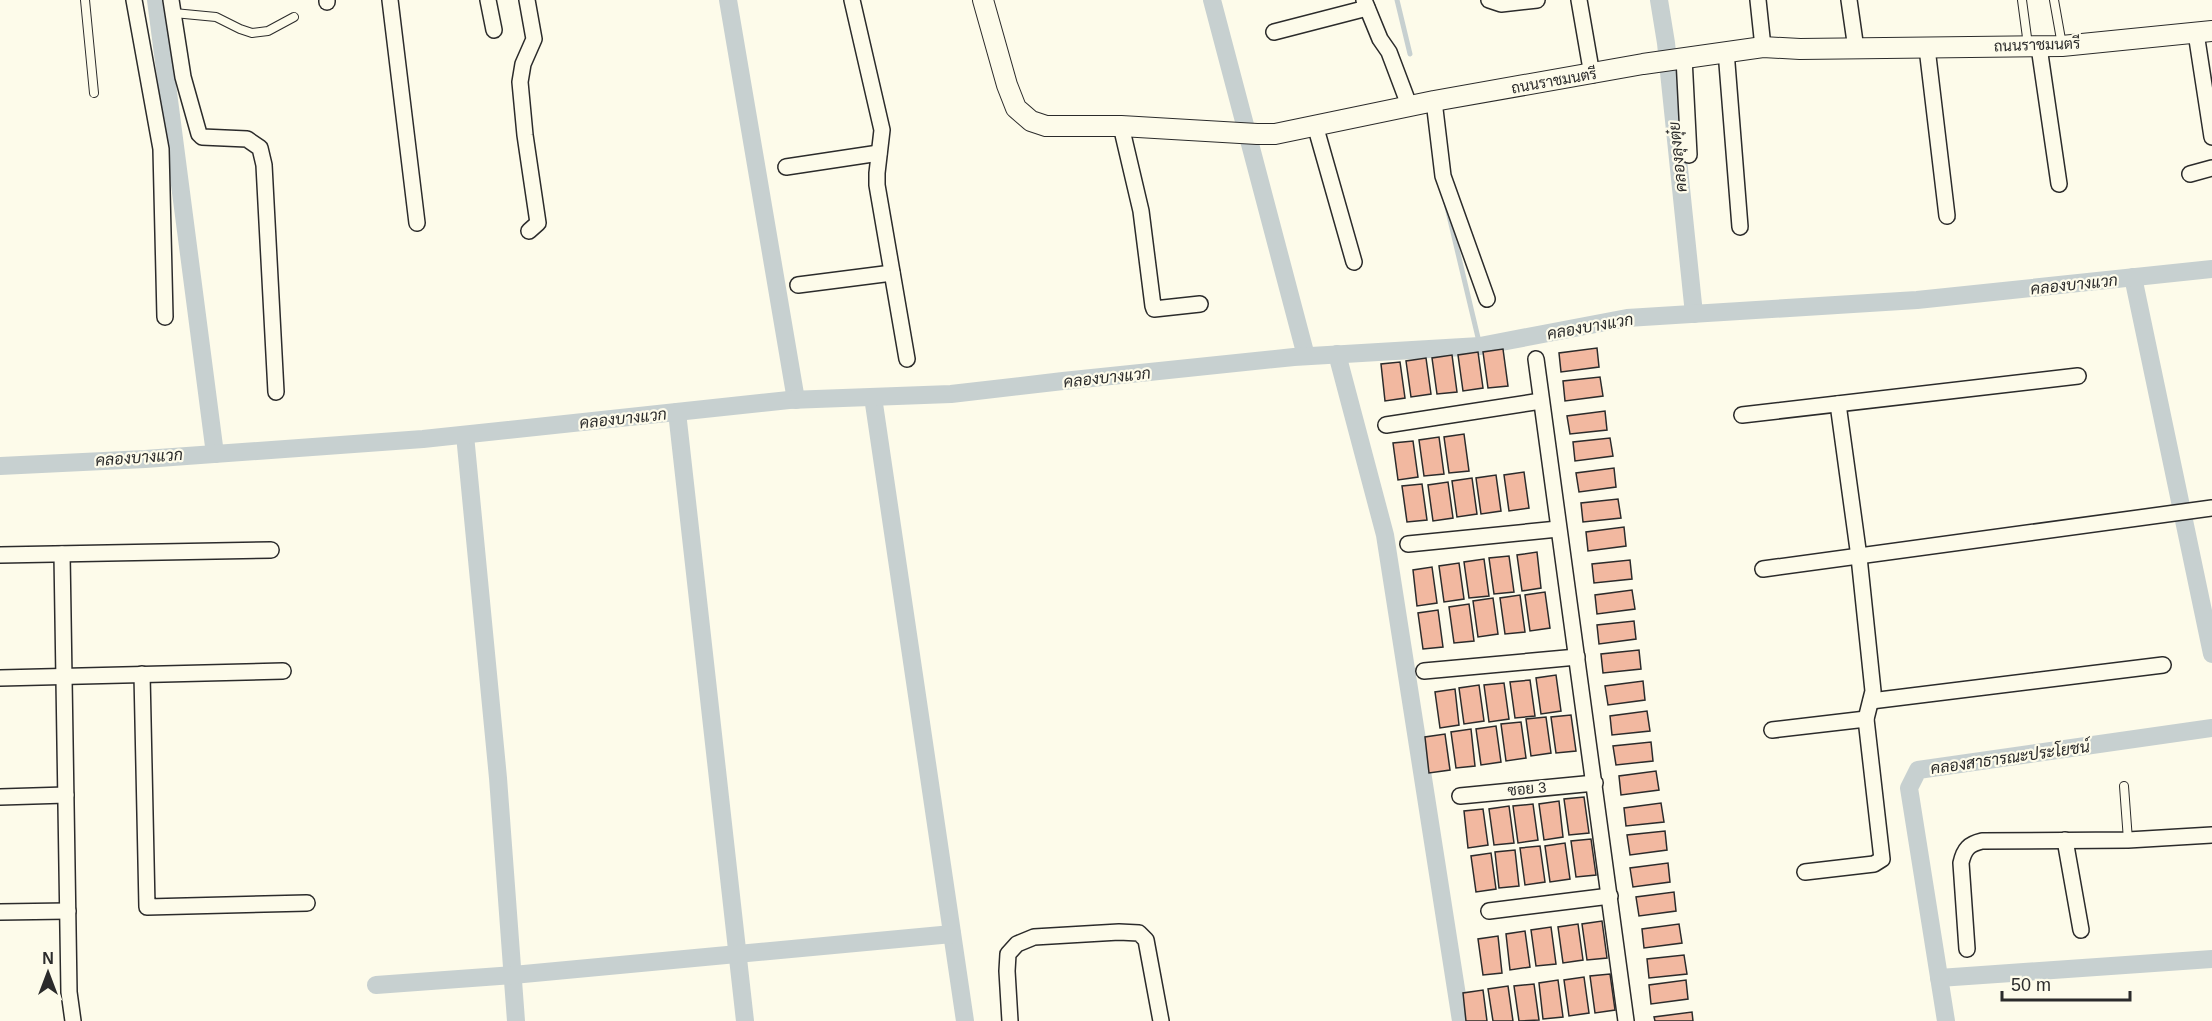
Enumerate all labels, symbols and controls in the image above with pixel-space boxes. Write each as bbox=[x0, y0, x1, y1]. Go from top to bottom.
street label: ถนนราชมนตรี bbox=[1993, 33, 2081, 55]
street label: ถนนราชมนตรี bbox=[1510, 64, 1598, 96]
water label: คลองลุงตุ๋ย bbox=[1663, 120, 1693, 193]
water label: คลองบางแวก bbox=[2030, 271, 2119, 298]
water label: คลองบางแวก bbox=[1545, 311, 1635, 342]
water label: คลองบางแวก bbox=[1063, 364, 1152, 391]
water label: คลองบางแวก bbox=[579, 405, 668, 432]
water label: คลองบางแวก bbox=[95, 446, 183, 469]
water label: คลองสาธารณะประโยชน์ bbox=[1929, 734, 2093, 777]
street label: ซอย 3 bbox=[1507, 778, 1547, 799]
north arrow bbox=[18, 943, 78, 1003]
text: N bbox=[42, 950, 54, 967]
scale bar bbox=[2002, 964, 2130, 1002]
text: 50 m bbox=[2011, 975, 2051, 995]

